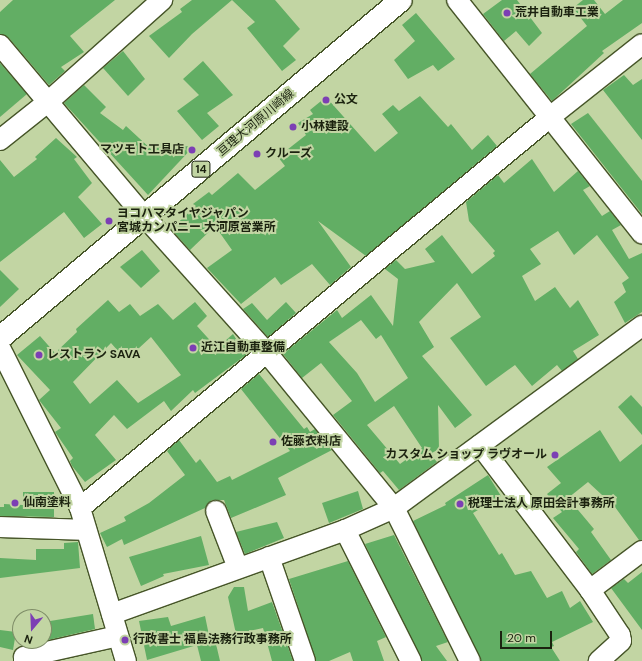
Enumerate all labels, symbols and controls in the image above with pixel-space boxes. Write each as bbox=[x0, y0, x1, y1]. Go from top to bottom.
place label: 荒井自動車工業 bbox=[515, 6, 599, 20]
marker: 荒井自動車工業 bbox=[502, 8, 512, 18]
street label: 亘理大河原川崎線 bbox=[215, 87, 297, 159]
place label: 公文 bbox=[334, 93, 358, 107]
marker: 公文 bbox=[321, 95, 331, 105]
place label: 小林建設 bbox=[301, 120, 349, 134]
marker: 小林建設 bbox=[288, 122, 298, 132]
place label: マツモト工具店 bbox=[100, 143, 184, 157]
marker: マツモト工具店 bbox=[187, 145, 197, 155]
place label: クルーズ bbox=[265, 147, 313, 161]
marker: クルーズ bbox=[252, 149, 262, 159]
road number: 14 bbox=[191, 160, 211, 178]
place label: ヨコハマタイヤジャパン 宮城カンパニー 大河原営業所 bbox=[117, 207, 276, 235]
marker: ヨコハマタイヤジャパン 宮城カンパニー 大河原営業所 bbox=[104, 216, 114, 226]
place label: 近江自動車整備 bbox=[201, 341, 285, 355]
marker: 近江自動車整備 bbox=[188, 343, 198, 353]
place label: レストラン SAVA bbox=[47, 348, 140, 362]
marker: レストラン SAVA bbox=[34, 350, 44, 360]
place label: 佐藤衣料店 bbox=[281, 435, 341, 449]
marker: 佐藤衣料店 bbox=[268, 437, 278, 447]
place label: カスタム ショップ ラヴオール bbox=[385, 448, 547, 462]
marker: カスタム ショップ ラヴオール bbox=[550, 450, 560, 460]
place label: 仙南塗料 bbox=[23, 496, 71, 510]
place label: 税理士法人 原田会計事務所 bbox=[468, 497, 615, 511]
marker: 仙南塗料 bbox=[10, 498, 20, 508]
marker: 税理士法人 原田会計事務所 bbox=[455, 499, 465, 509]
north arrow bbox=[12, 609, 52, 649]
scale bar bbox=[502, 623, 554, 649]
text: 20 m bbox=[507, 630, 536, 646]
text: N bbox=[22, 631, 34, 647]
place label: 行政書士 福島法務行政事務所 bbox=[133, 633, 292, 647]
marker: 行政書士 福島法務行政事務所 bbox=[120, 635, 130, 645]

